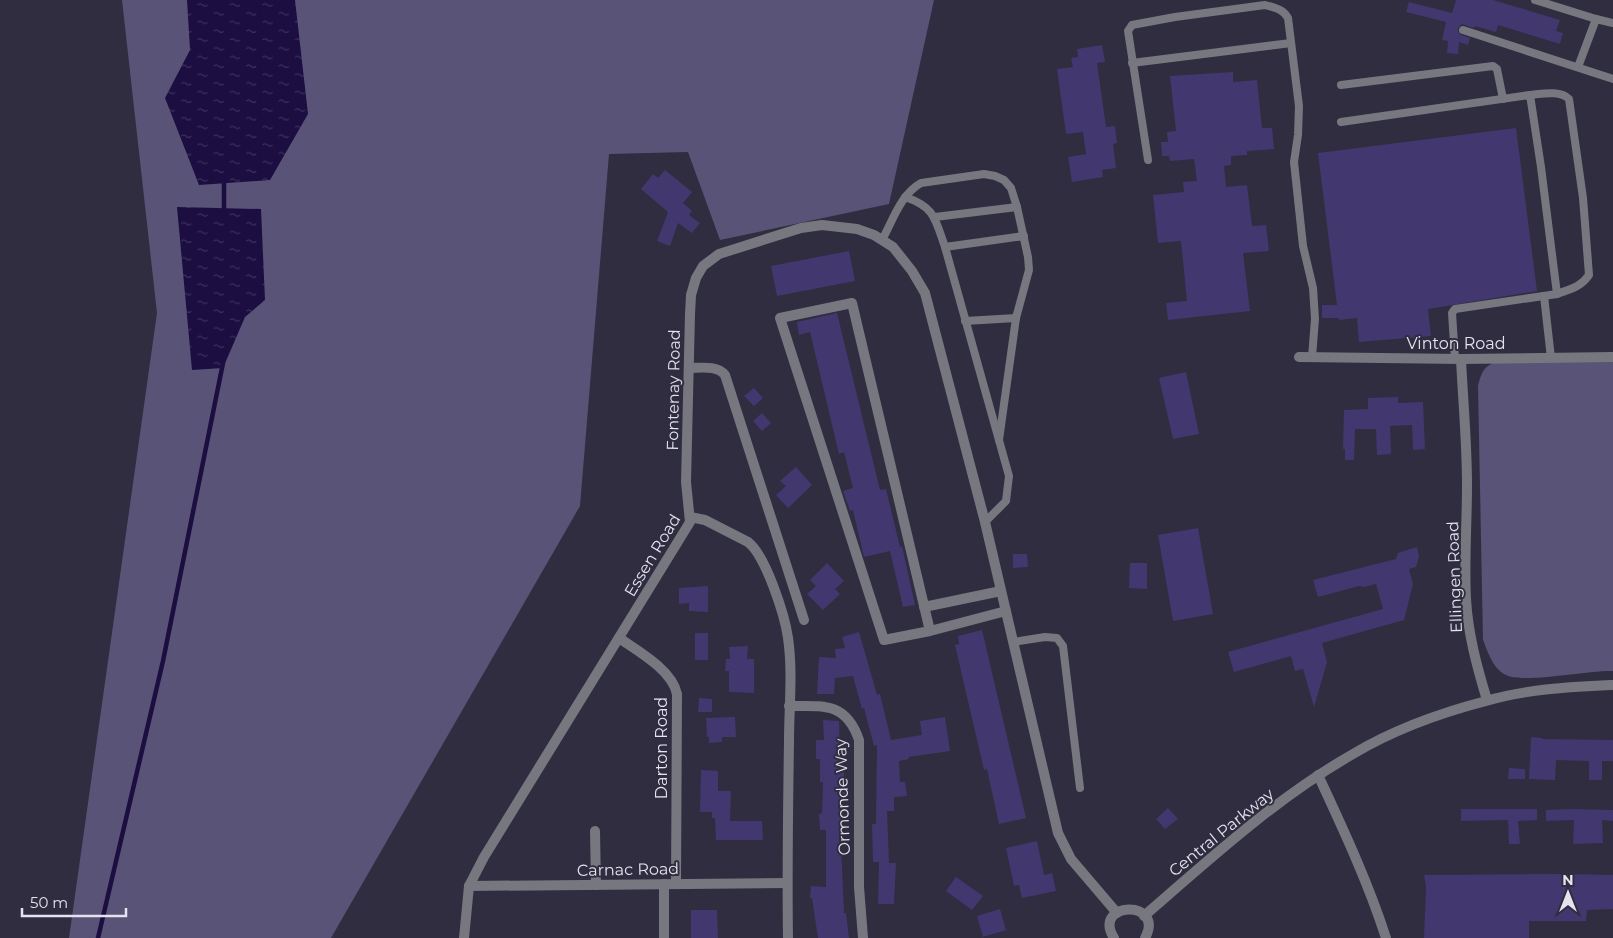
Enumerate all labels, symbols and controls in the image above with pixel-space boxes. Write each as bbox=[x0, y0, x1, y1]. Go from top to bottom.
street label: Fontenay Road bbox=[663, 329, 684, 451]
street label: Vinton Road bbox=[1406, 334, 1506, 353]
street label: Essen Road bbox=[620, 511, 684, 600]
street label: Ellingen Road bbox=[1443, 521, 1466, 633]
street label: Darton Road bbox=[652, 697, 671, 799]
street label: Ormonde Way bbox=[831, 738, 854, 856]
street label: Central Parkway bbox=[1165, 784, 1278, 880]
street label: Carnac Road bbox=[577, 859, 679, 880]
north arrow bbox=[1543, 868, 1593, 918]
text: N bbox=[1562, 871, 1574, 889]
scale bar bbox=[22, 886, 126, 918]
text: 50 m bbox=[30, 893, 68, 912]

